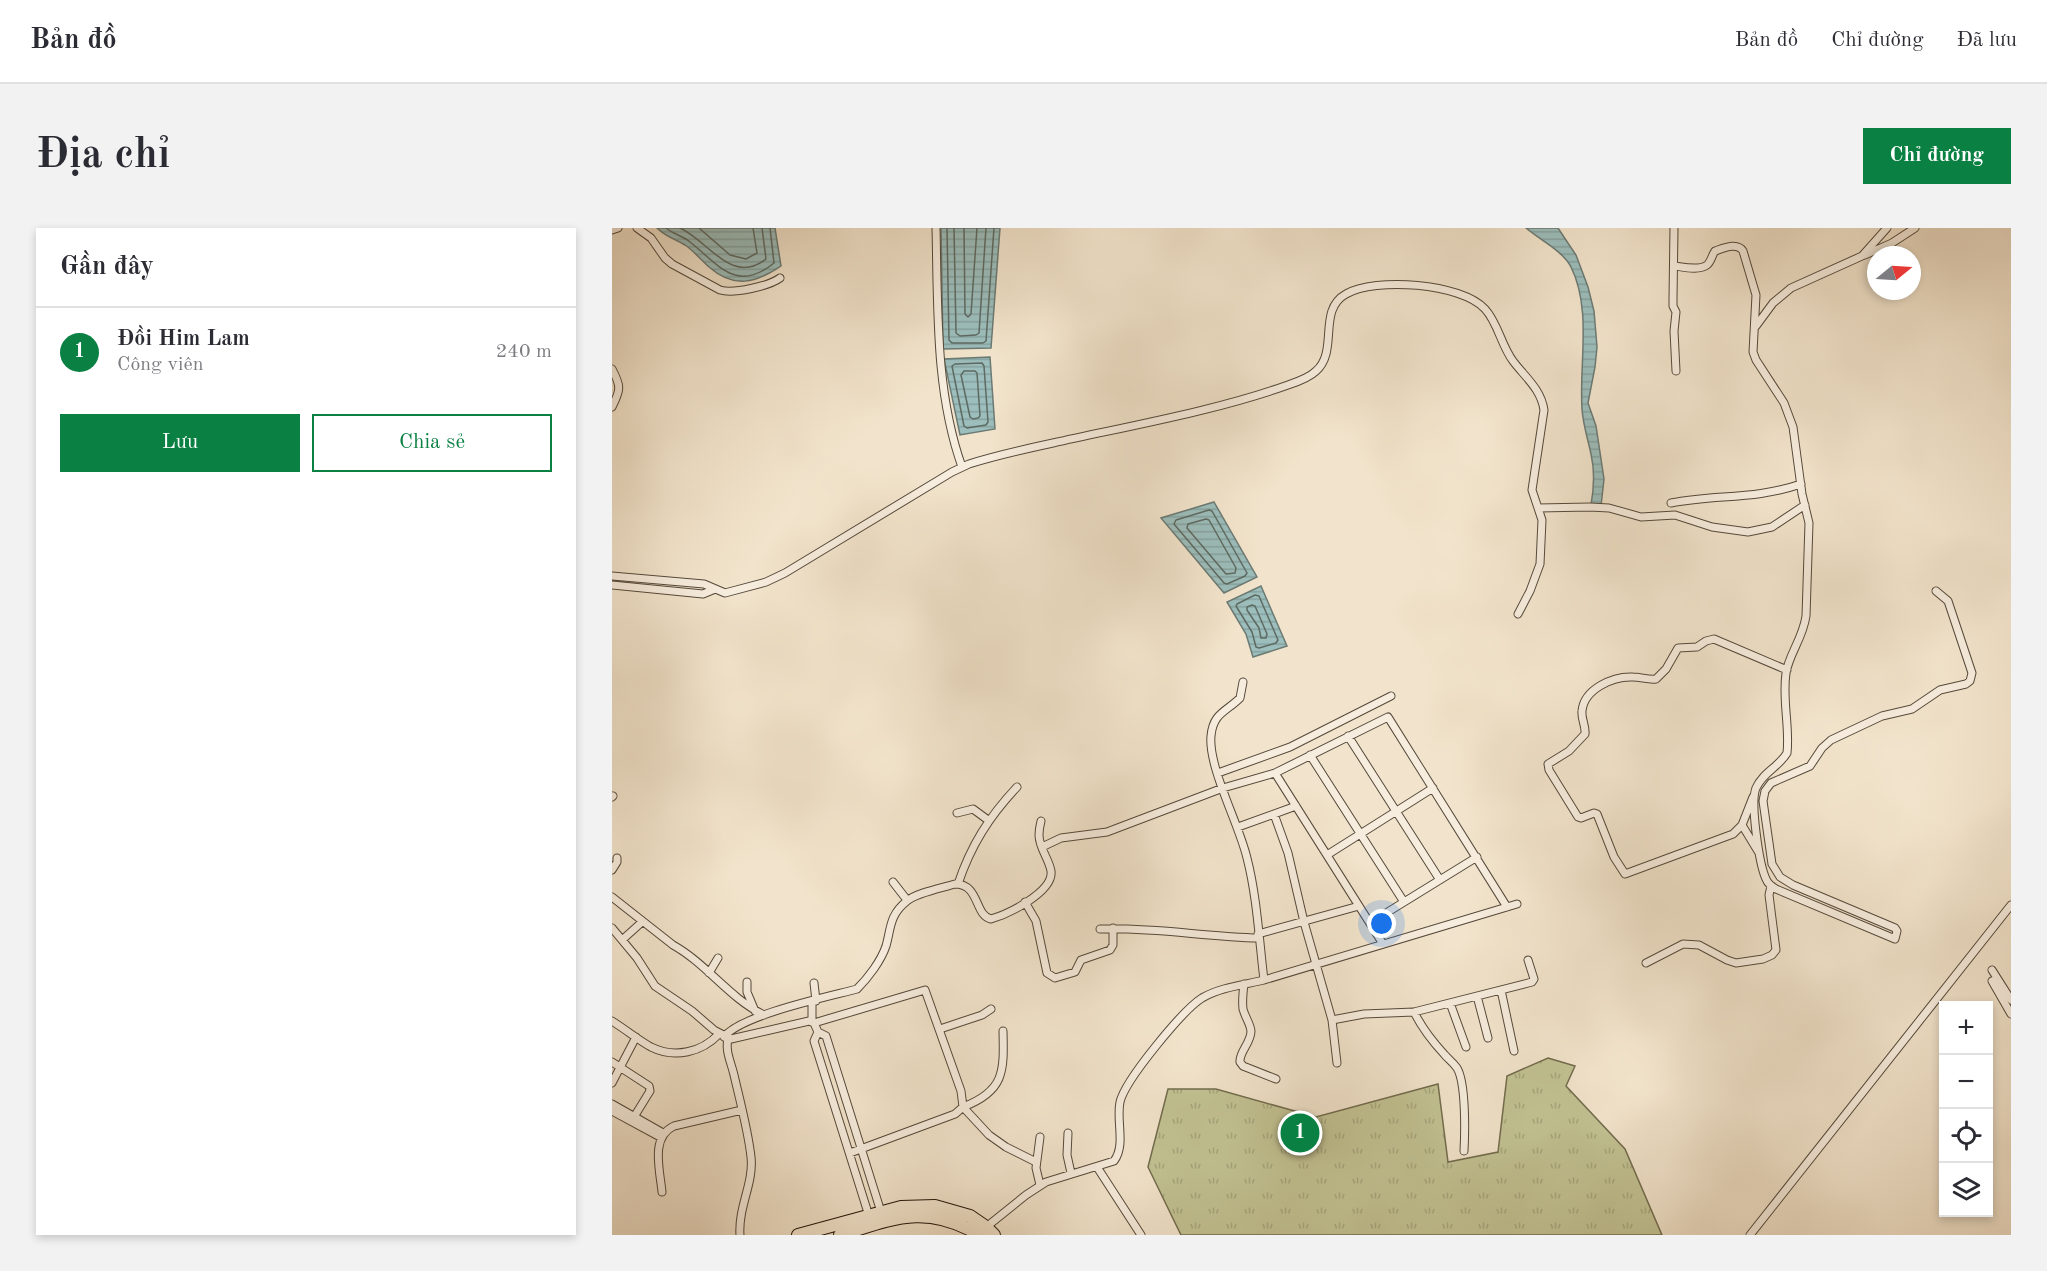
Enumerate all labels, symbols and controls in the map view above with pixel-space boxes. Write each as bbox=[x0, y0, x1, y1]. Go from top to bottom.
text: Bản đồ bbox=[30, 27, 117, 55]
text: Bản đồ bbox=[1735, 30, 1798, 51]
text: Chỉ đường bbox=[1831, 30, 1924, 51]
text: Đã lưu bbox=[1957, 30, 2017, 51]
button: Chỉ đường bbox=[1863, 128, 2011, 184]
text: Địa chỉ bbox=[36, 135, 170, 177]
north arrow bbox=[1867, 246, 1921, 300]
text: Gần đây bbox=[60, 254, 154, 280]
text: Đồi Him Lam bbox=[117, 328, 250, 350]
text: 1 bbox=[74, 342, 85, 362]
text: 240 m bbox=[496, 342, 552, 362]
text: Công viên bbox=[117, 355, 204, 375]
button: Lưu bbox=[60, 414, 300, 472]
button: Chia sẻ bbox=[312, 414, 552, 472]
your location bbox=[1367, 909, 1396, 938]
map controls bbox=[1939, 1001, 1993, 1217]
button: + bbox=[1939, 1001, 1993, 1055]
button: − bbox=[1939, 1055, 1993, 1109]
button: locate bbox=[1939, 1109, 1993, 1163]
pin: 1 bbox=[1280, 1110, 1320, 1156]
button: layers bbox=[1939, 1163, 1993, 1217]

